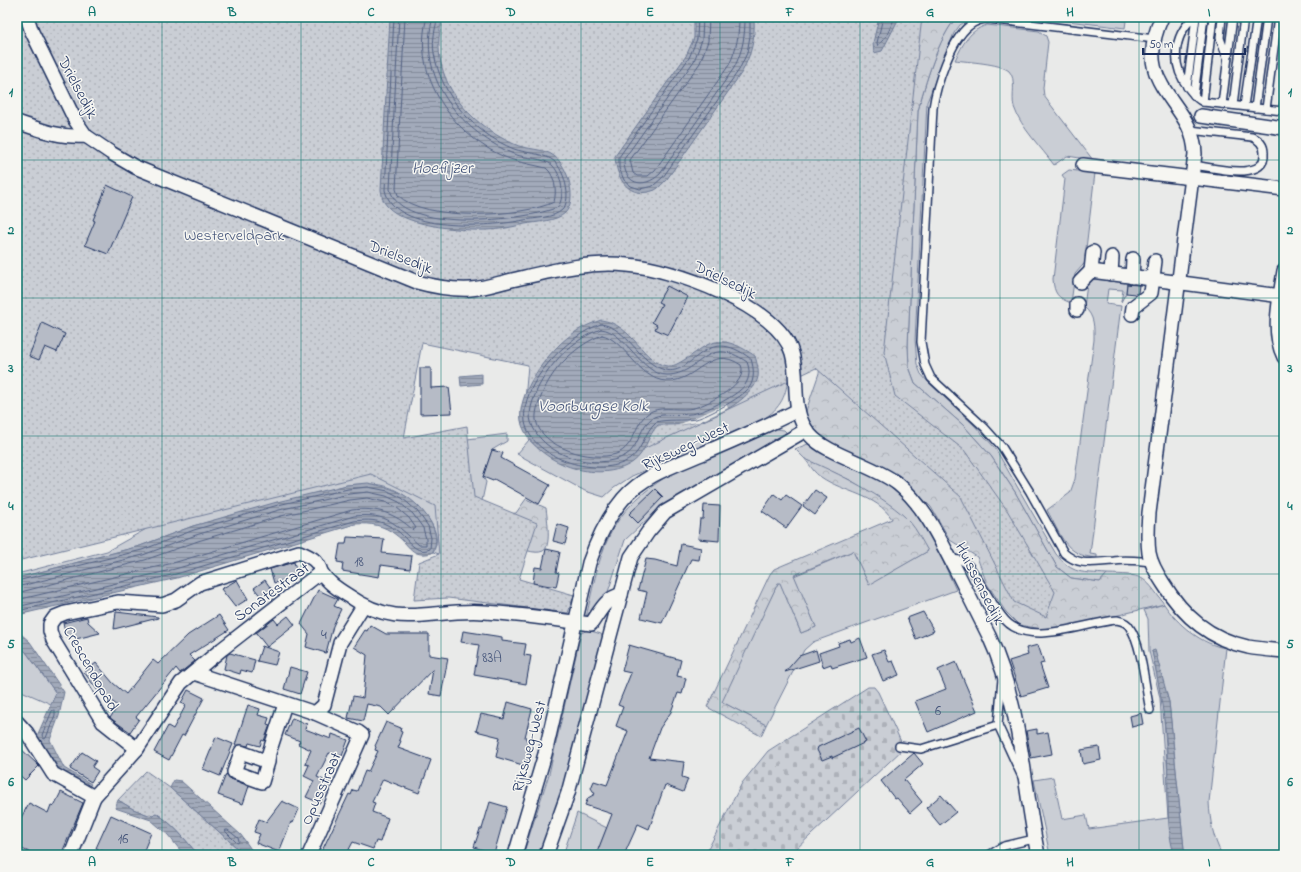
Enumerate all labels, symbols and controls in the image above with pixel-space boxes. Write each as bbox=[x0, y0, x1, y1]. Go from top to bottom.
text: A bbox=[88, 3, 96, 22]
text: B bbox=[227, 3, 237, 22]
text: C bbox=[367, 3, 375, 22]
text: D bbox=[505, 3, 516, 22]
text: E bbox=[646, 3, 654, 22]
text: F bbox=[785, 3, 795, 22]
text: G bbox=[926, 3, 934, 22]
text: H bbox=[1066, 3, 1074, 22]
text: I bbox=[1207, 3, 1211, 22]
scale bar bbox=[1143, 30, 1245, 56]
text: 50 m bbox=[1149, 36, 1173, 54]
street label: Drielsedijk bbox=[50, 52, 104, 124]
text: 1 bbox=[9, 83, 14, 102]
text: 1 bbox=[1288, 83, 1293, 102]
water label: Hoefijzer bbox=[412, 156, 475, 181]
text: 2 bbox=[7, 221, 15, 240]
text: 2 bbox=[1286, 221, 1294, 240]
park label: Westerveldpark bbox=[184, 224, 285, 248]
street label: Drielsedijk bbox=[364, 234, 437, 281]
street label: Drielsedijk bbox=[689, 255, 761, 307]
text: 3 bbox=[7, 359, 14, 378]
text: 3 bbox=[1286, 359, 1293, 378]
water label: Voorburgse Kolk bbox=[538, 394, 650, 420]
street label: Rijksweg-West bbox=[638, 416, 734, 478]
text: 4 bbox=[7, 497, 14, 516]
text: 4 bbox=[1286, 497, 1293, 516]
street label: Huissensedijk bbox=[948, 538, 1011, 630]
house number: 18 bbox=[354, 552, 364, 573]
street label: Sonatestraat bbox=[229, 556, 316, 628]
street label: Crescendopad bbox=[56, 622, 124, 716]
house number: 4 bbox=[321, 625, 327, 646]
text: 5 bbox=[7, 635, 15, 654]
text: 5 bbox=[1286, 635, 1294, 654]
house number: 83A bbox=[482, 648, 502, 669]
street label: Rijksweg-West bbox=[506, 697, 554, 795]
house number: 6 bbox=[935, 701, 941, 722]
street label: Opusstraat bbox=[295, 748, 349, 829]
text: 6 bbox=[7, 773, 14, 792]
text: 6 bbox=[1286, 773, 1293, 792]
house number: 16 bbox=[118, 829, 128, 850]
text: A bbox=[88, 853, 96, 872]
text: B bbox=[227, 853, 237, 872]
text: C bbox=[367, 853, 375, 872]
text: D bbox=[505, 853, 516, 872]
text: E bbox=[646, 853, 654, 872]
text: F bbox=[785, 853, 795, 872]
text: G bbox=[926, 853, 934, 872]
text: H bbox=[1066, 853, 1074, 872]
text: I bbox=[1207, 853, 1211, 872]

